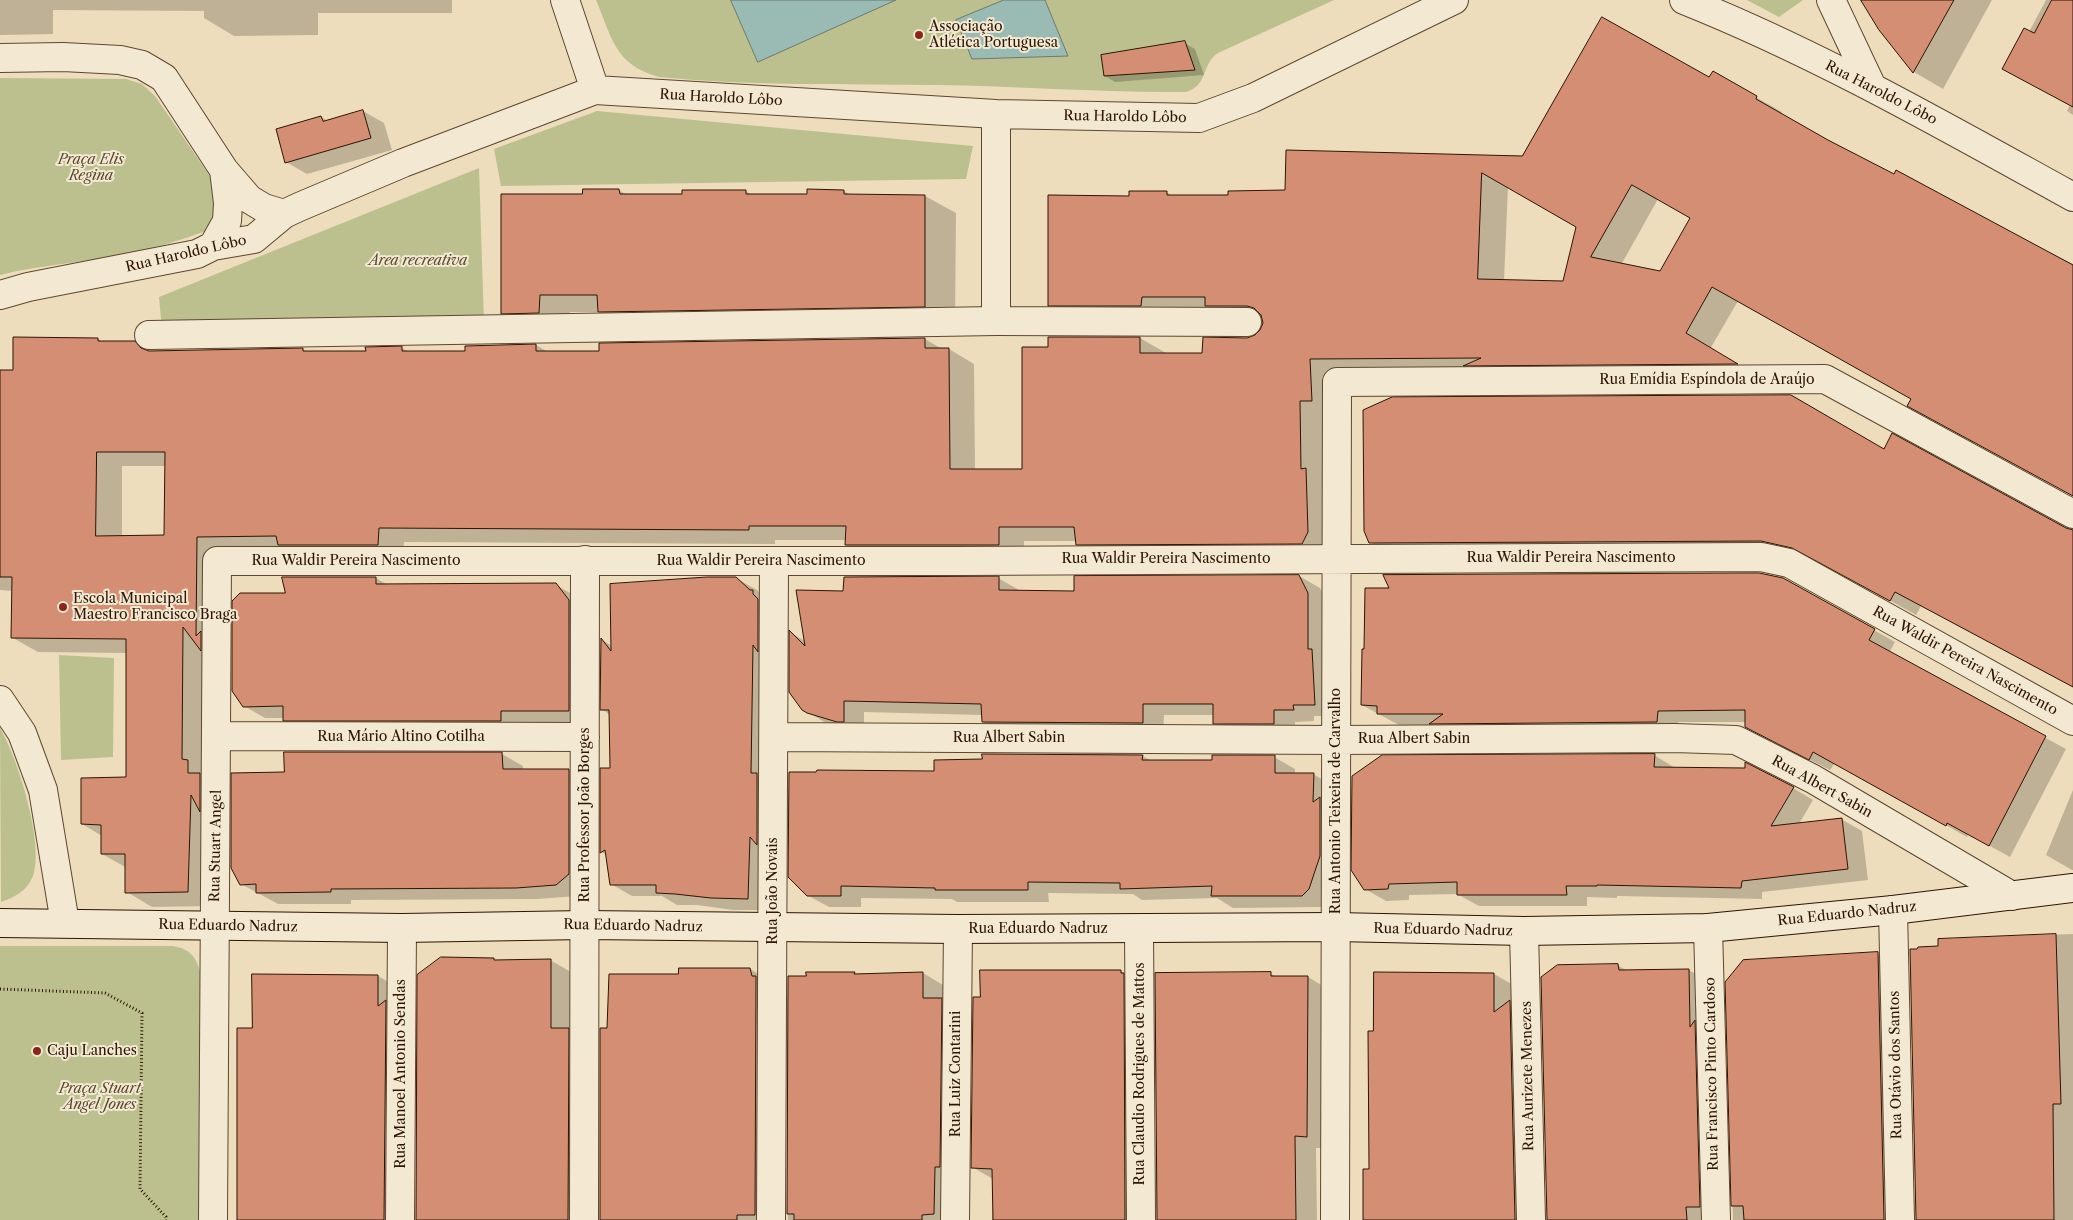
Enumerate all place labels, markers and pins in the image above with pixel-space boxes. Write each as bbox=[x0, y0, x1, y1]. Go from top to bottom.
place label: Associação Atlética Portuguesa bbox=[929, 19, 1058, 52]
marker: Associação Atlética Portuguesa bbox=[913, 29, 925, 41]
place label: Escola Municipal Maestro Francisco Braga bbox=[73, 591, 237, 624]
marker: Escola Municipal Maestro Francisco Braga bbox=[57, 601, 69, 613]
place label: Caju Lanches bbox=[47, 1043, 137, 1059]
marker: Caju Lanches bbox=[31, 1045, 43, 1057]

